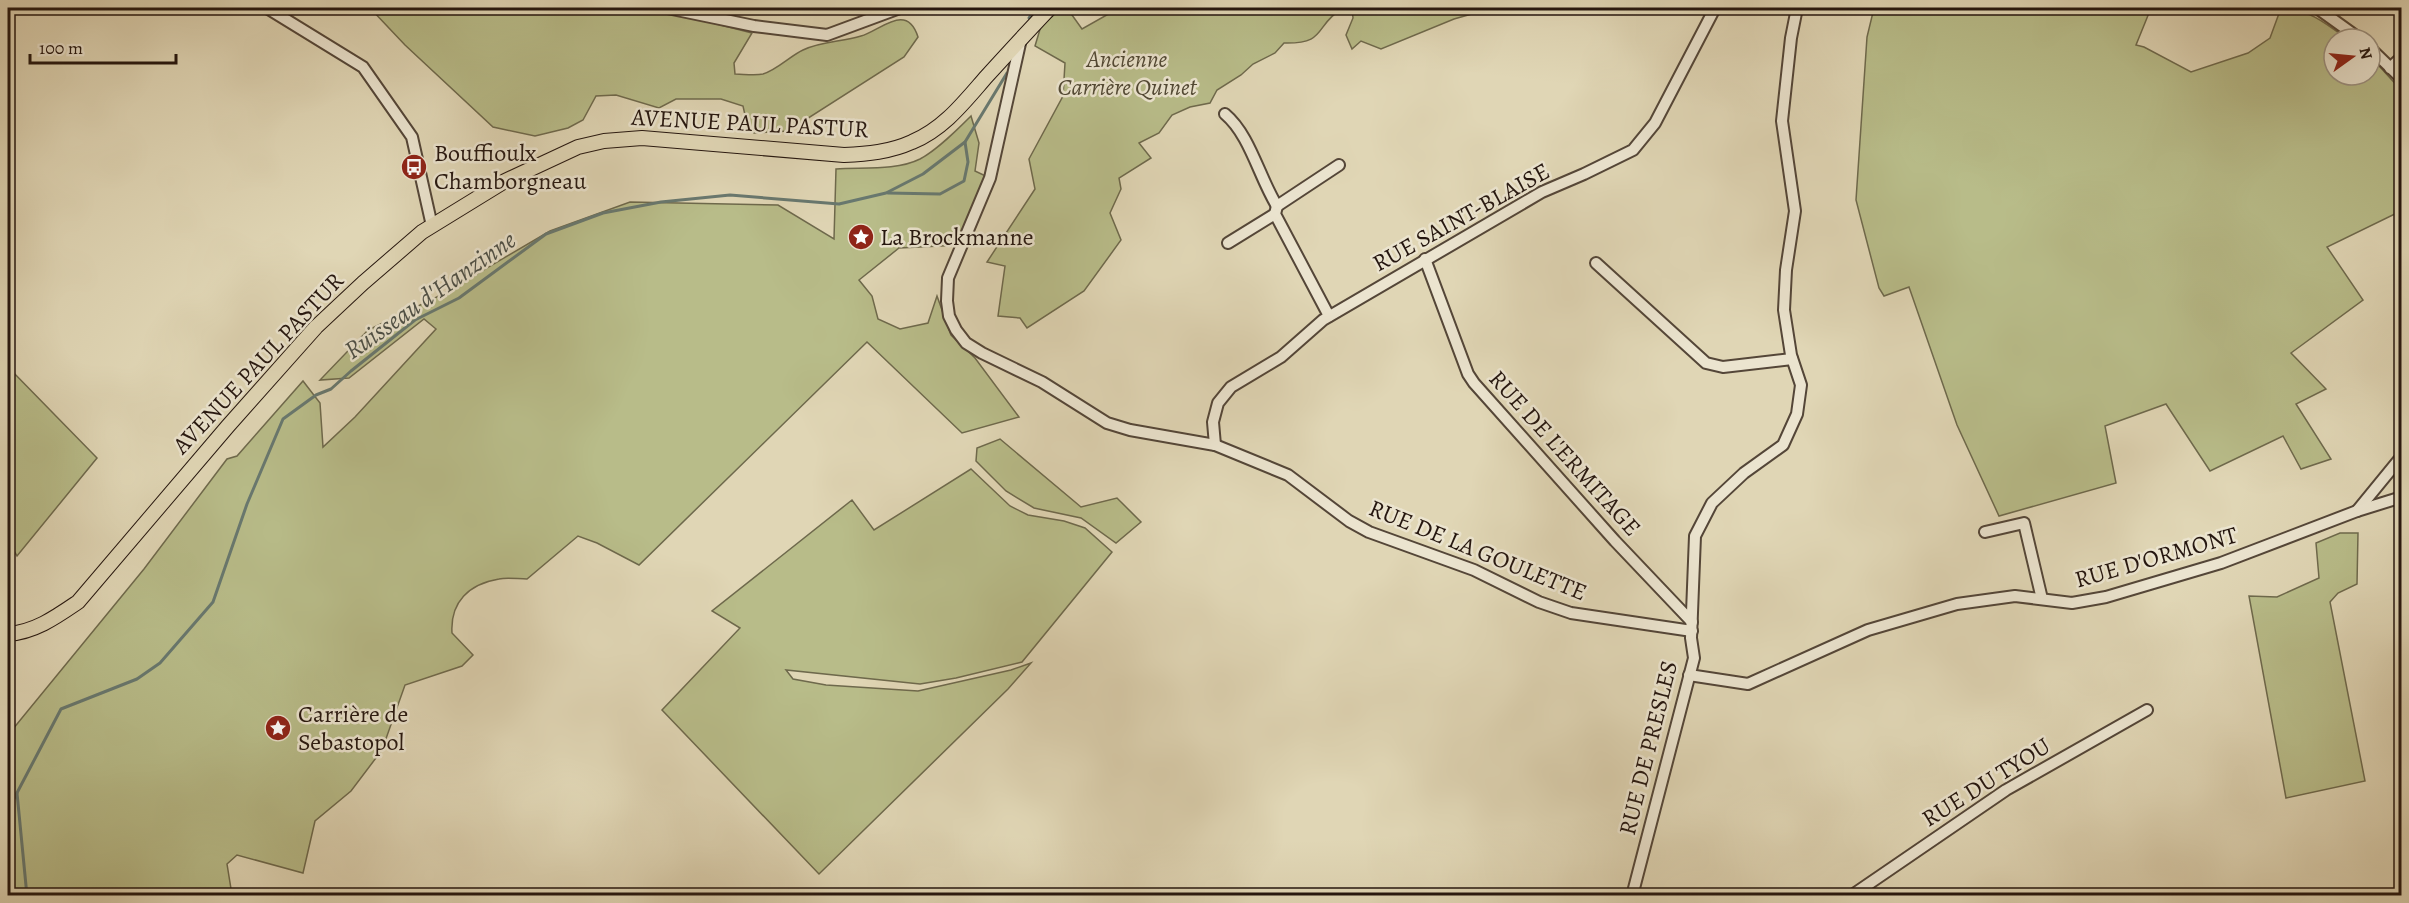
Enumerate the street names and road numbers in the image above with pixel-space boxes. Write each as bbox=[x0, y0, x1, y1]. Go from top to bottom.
street label: AVENUE PAUL PASTUR bbox=[630, 101, 870, 145]
street label: RUE SAINT-BLAISE bbox=[1367, 155, 1555, 279]
street label: AVENUE PAUL PASTUR bbox=[165, 265, 351, 461]
street label: RUE DE L'ERMITAGE bbox=[1482, 363, 1648, 543]
street label: RUE DE LA GOULETTE bbox=[1364, 492, 1592, 608]
street label: RUE D'ORMONT bbox=[2071, 519, 2241, 595]
street label: RUE DE PRESLES bbox=[1611, 657, 1685, 839]
street label: RUE DU TYOU bbox=[1916, 730, 2056, 834]

